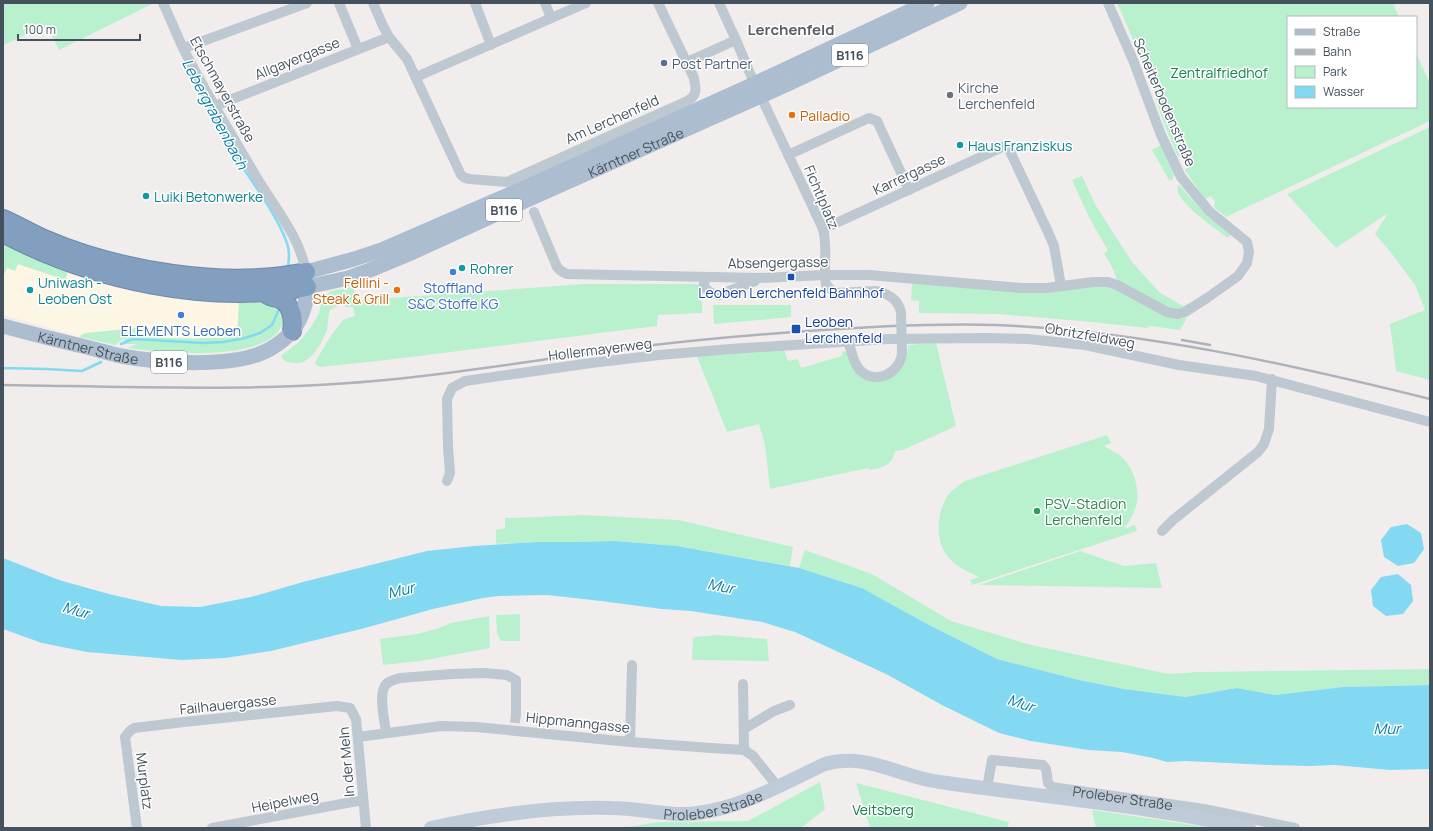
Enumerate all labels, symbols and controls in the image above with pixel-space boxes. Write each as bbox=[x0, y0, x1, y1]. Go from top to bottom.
scale bar bbox=[18, 16, 140, 42]
legend bbox=[1287, 16, 1417, 108]
district label: Lerchenfeld bbox=[748, 19, 834, 40]
text: 100 m bbox=[24, 21, 56, 38]
text: Straße bbox=[1323, 23, 1360, 40]
street label: Allgayergasse bbox=[252, 32, 342, 84]
street label: Etschmayerstraße bbox=[186, 33, 260, 145]
street label: Scheiterbodenstraße bbox=[1129, 35, 1201, 169]
text: Bahn bbox=[1323, 43, 1351, 60]
road number: B116 bbox=[832, 44, 868, 66]
place label: Post Partner bbox=[672, 54, 752, 73]
water label: Lebergrabenbach bbox=[177, 55, 253, 174]
marker: Post Partner bbox=[659, 58, 669, 68]
park label: Zentralfriedhof bbox=[1170, 63, 1268, 82]
text: Park bbox=[1323, 63, 1348, 80]
place label: Kirche Lerchenfeld bbox=[958, 78, 1035, 113]
text: Wasser bbox=[1323, 83, 1365, 100]
street label: Am Lerchenfeld bbox=[562, 90, 662, 148]
marker: Kirche Lerchenfeld bbox=[945, 90, 955, 100]
place label: Palladio bbox=[800, 106, 850, 125]
marker: Palladio bbox=[787, 110, 797, 120]
street label: Kärntner Straße bbox=[585, 122, 686, 181]
place label: Haus Franziskus bbox=[968, 136, 1072, 155]
marker: Haus Franziskus bbox=[955, 140, 965, 150]
street label: Karrergasse bbox=[870, 149, 948, 199]
street label: Fichtlplatz bbox=[800, 162, 844, 232]
place label: Luiki Betonwerke bbox=[154, 187, 263, 206]
marker: Luiki Betonwerke bbox=[141, 191, 151, 201]
road number: B116 bbox=[486, 199, 522, 221]
street label: Absengergasse bbox=[727, 252, 829, 272]
place label: Rohrer bbox=[470, 259, 514, 278]
marker: Rohrer bbox=[457, 263, 467, 273]
marker: Stoffland S&C Stoffe KG bbox=[448, 267, 458, 277]
marker: Leoben Lerchenfeld Bahnhof bbox=[786, 272, 796, 282]
place label: Uniwash - Leoben Ost bbox=[38, 273, 112, 308]
place label: Fellini - Steak & Grill bbox=[313, 273, 389, 308]
place label: Stoffland S&C Stoffe KG bbox=[408, 278, 498, 313]
place label: Leoben Lerchenfeld Bahnhof bbox=[698, 283, 884, 302]
marker: Uniwash - Leoben Ost bbox=[25, 285, 35, 295]
marker: Fellini - Steak & Grill bbox=[392, 285, 402, 295]
marker: ELEMENTS Leoben bbox=[176, 310, 186, 320]
place label: Leoben Lerchenfeld bbox=[805, 312, 882, 347]
street label: Obritzfeldweg bbox=[1043, 318, 1137, 352]
place label: ELEMENTS Leoben bbox=[121, 321, 241, 340]
marker: Leoben Lerchenfeld bbox=[790, 323, 802, 335]
street label: Kärntner Straße bbox=[36, 326, 140, 368]
street label: Hollermayerweg bbox=[547, 333, 653, 365]
road number: B116 bbox=[151, 351, 187, 373]
place label: PSV-Stadion Lerchenfeld bbox=[1045, 494, 1126, 529]
marker: PSV-Stadion Lerchenfeld bbox=[1032, 506, 1042, 516]
water label: Mur bbox=[706, 573, 739, 599]
water label: Mur bbox=[386, 576, 419, 603]
water label: Mur bbox=[60, 596, 94, 625]
street label: Failhauergasse bbox=[179, 689, 277, 719]
water label: Mur bbox=[1005, 689, 1040, 718]
street label: Hippmanngasse bbox=[525, 707, 631, 737]
water label: Mur bbox=[1374, 718, 1403, 739]
street label: In der Meln bbox=[333, 726, 359, 798]
street label: Murplatz bbox=[132, 751, 158, 811]
street label: Proleber Straße bbox=[1071, 781, 1174, 814]
street label: Heipelweg bbox=[250, 785, 320, 817]
street label: Proleber Straße bbox=[663, 785, 765, 824]
park label: Veitsberg bbox=[852, 800, 914, 819]

